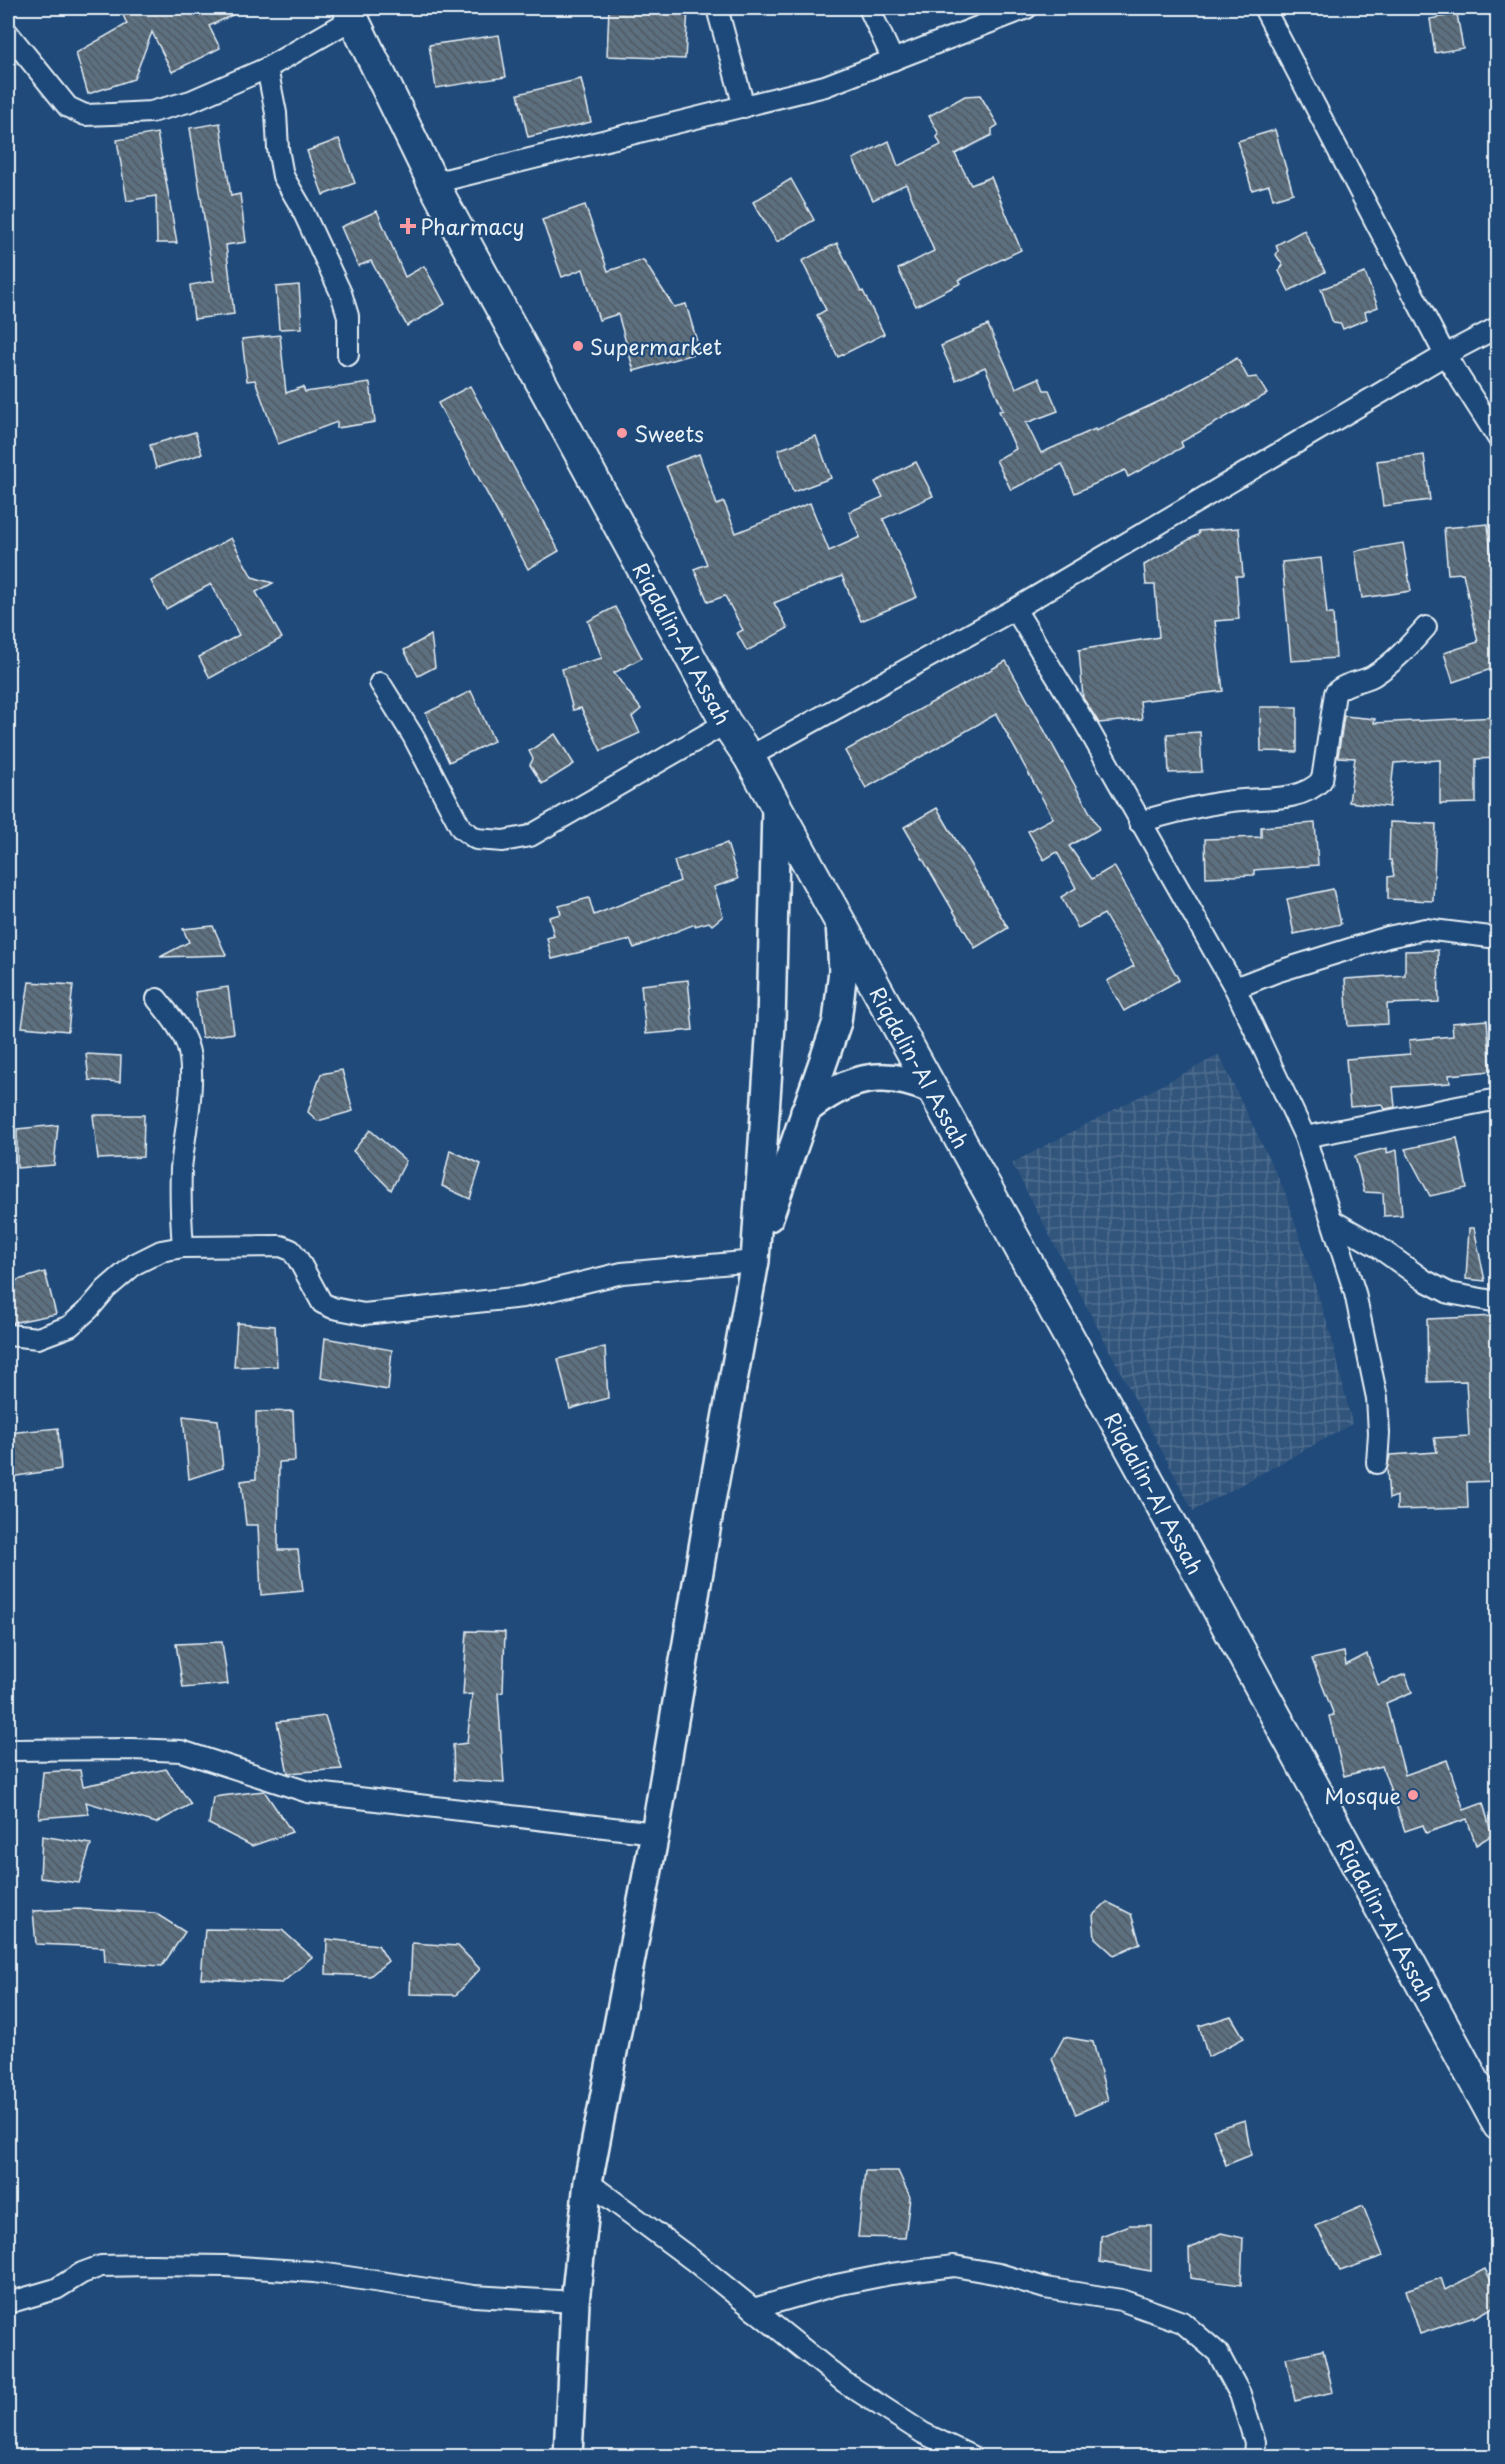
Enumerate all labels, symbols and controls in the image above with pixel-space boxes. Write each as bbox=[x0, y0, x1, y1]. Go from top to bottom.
place label: Pharmacy bbox=[420, 210, 525, 242]
marker: Pharmacy bbox=[401, 219, 415, 233]
place label: Supermarket bbox=[590, 330, 722, 362]
marker: Supermarket bbox=[571, 339, 585, 353]
place label: Sweets bbox=[634, 417, 704, 449]
marker: Sweets bbox=[615, 426, 629, 440]
street label: Riqdalin-Al Assah bbox=[625, 556, 740, 730]
street label: Riqdalin-Al Assah bbox=[862, 980, 978, 1154]
street label: Riqdalin-Al Assah bbox=[1097, 1406, 1212, 1580]
place label: Mosque bbox=[1324, 1779, 1401, 1811]
marker: Mosque bbox=[1406, 1788, 1420, 1802]
street label: Riqdalin-Al Assah bbox=[1329, 1833, 1444, 2007]

